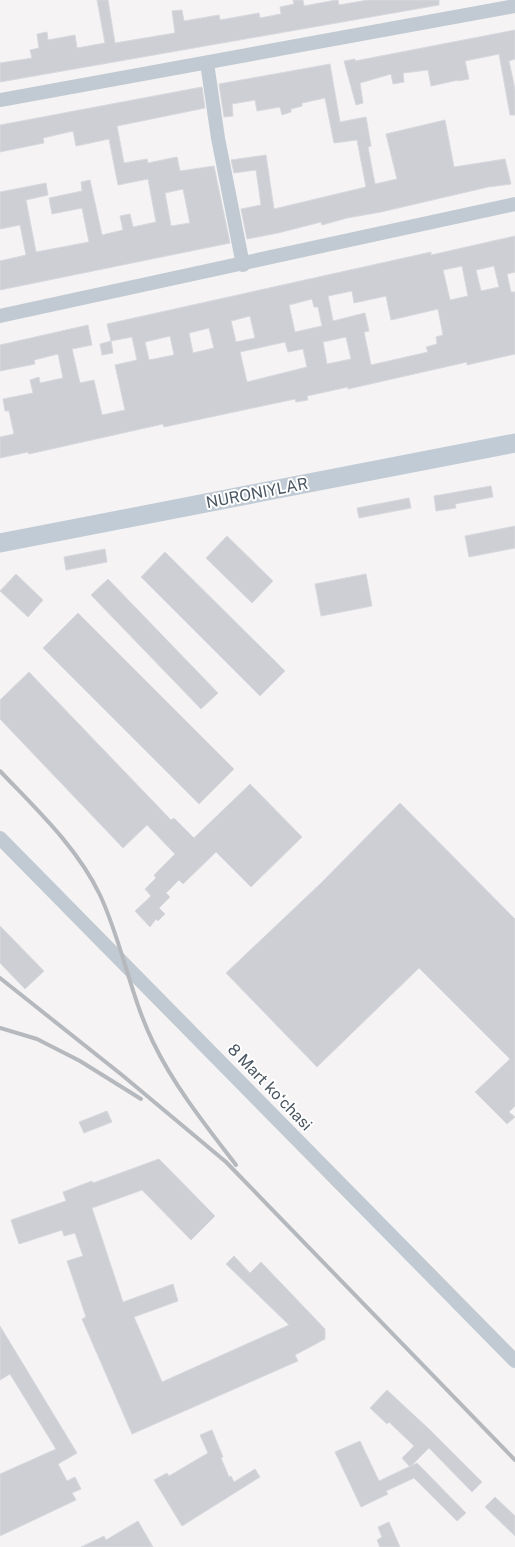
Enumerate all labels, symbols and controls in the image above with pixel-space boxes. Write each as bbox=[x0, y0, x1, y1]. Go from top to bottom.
street label: NURONIYLAR bbox=[204, 474, 310, 512]
street label: 8 Mart koʻchasi bbox=[224, 1040, 316, 1134]

